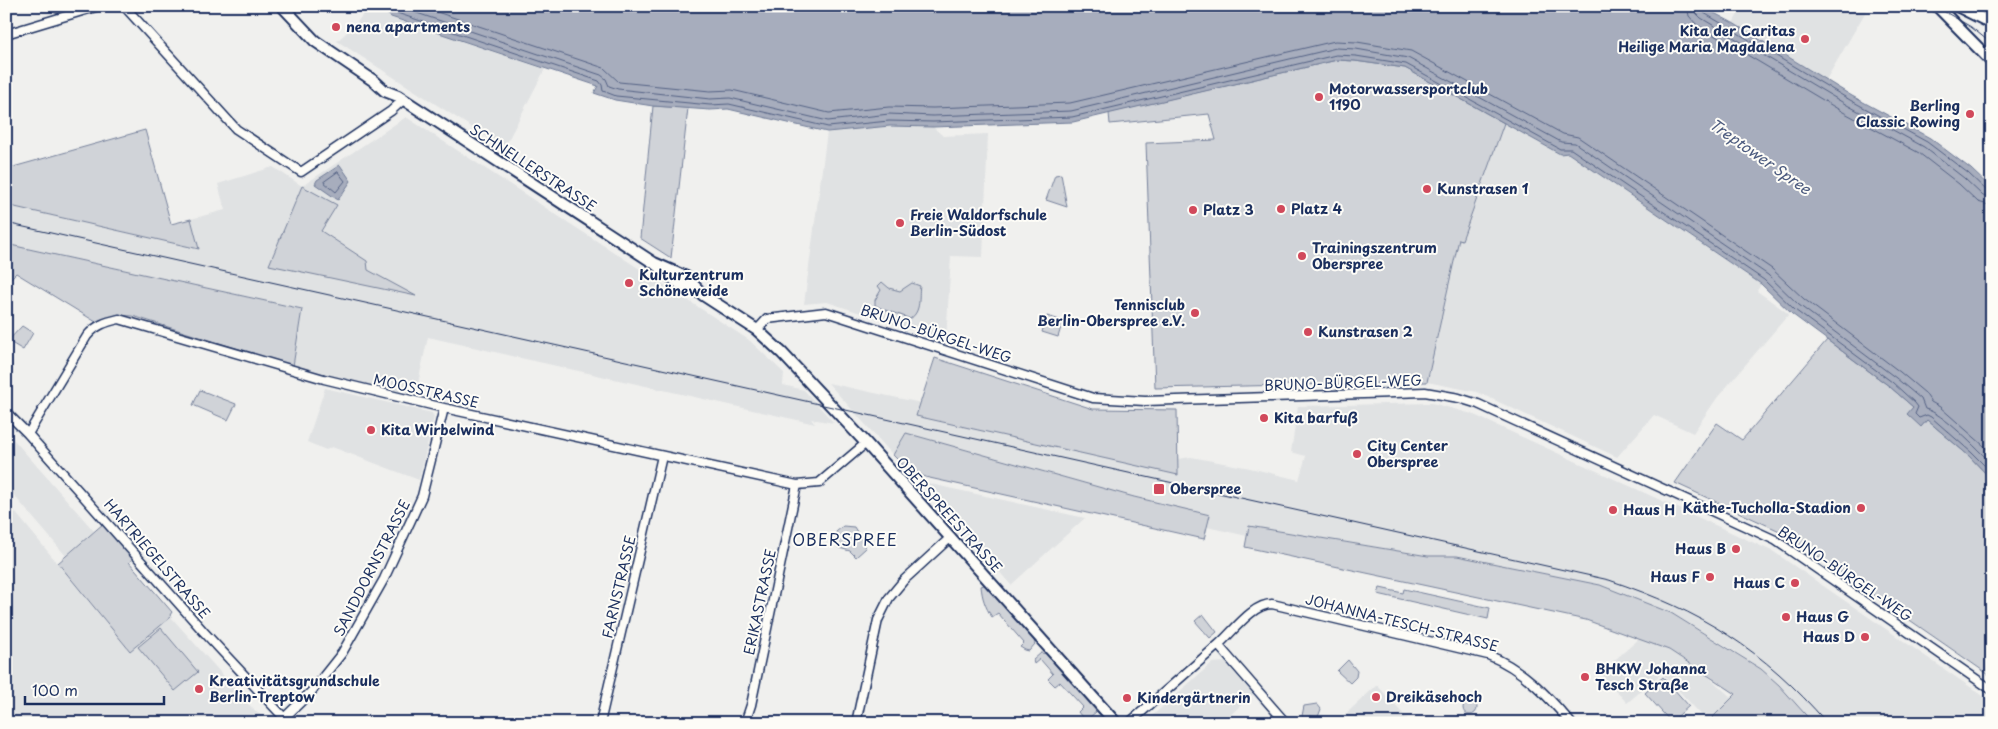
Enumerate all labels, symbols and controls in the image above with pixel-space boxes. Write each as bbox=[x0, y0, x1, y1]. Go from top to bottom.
place label: nena apartments bbox=[346, 16, 470, 37]
place label: Kita der Caritas Heilige Maria Magdalena bbox=[1618, 20, 1796, 57]
marker: nena apartments bbox=[330, 21, 342, 33]
marker: Kita der Caritas Heilige Maria Magdalena bbox=[1799, 33, 1811, 45]
place label: Motorwassersportclub 1190 bbox=[1329, 78, 1488, 115]
marker: Motorwassersportclub 1190 bbox=[1313, 91, 1325, 103]
place label: Berling Classic Rowing bbox=[1856, 95, 1960, 132]
marker: Berling Classic Rowing bbox=[1964, 108, 1976, 120]
water label: Treptower Spree bbox=[1705, 112, 1817, 200]
street label: SCHNELLERSTRASSE bbox=[466, 119, 601, 217]
place label: Kunstrasen 1 bbox=[1437, 178, 1529, 199]
marker: Kunstrasen 1 bbox=[1421, 183, 1433, 195]
place label: Platz 4 bbox=[1291, 198, 1342, 219]
place label: Platz 3 bbox=[1203, 199, 1254, 220]
marker: Platz 4 bbox=[1275, 203, 1287, 215]
place label: Freie Waldorfschule Berlin-Südost bbox=[910, 204, 1047, 241]
marker: Platz 3 bbox=[1187, 204, 1199, 216]
marker: Freie Waldorfschule Berlin-Südost bbox=[894, 217, 906, 229]
place label: Trainingszentrum Oberspree bbox=[1312, 237, 1437, 274]
marker: Trainingszentrum Oberspree bbox=[1296, 250, 1308, 262]
place label: Kulturzentrum Schöneweide bbox=[639, 264, 744, 301]
marker: Kulturzentrum Schöneweide bbox=[623, 277, 635, 289]
place label: Tennisclub Berlin-Oberspree e.V. bbox=[1037, 294, 1185, 331]
street label: BRUNO-BÜRGEL-WEG bbox=[858, 299, 1014, 368]
marker: Tennisclub Berlin-Oberspree e.V. bbox=[1189, 307, 1201, 319]
place label: Kunstrasen 2 bbox=[1318, 321, 1413, 342]
marker: Kunstrasen 2 bbox=[1302, 326, 1314, 338]
street label: MOOSSTRASSE bbox=[371, 368, 481, 413]
street label: BRUNO-BÜRGEL-WEG bbox=[1264, 369, 1422, 396]
place label: Kita barfuß bbox=[1274, 407, 1358, 428]
marker: Kita barfuß bbox=[1258, 412, 1270, 424]
place label: Kita Wirbelwind bbox=[381, 419, 495, 440]
marker: Kita Wirbelwind bbox=[365, 424, 377, 436]
place label: City Center Oberspree bbox=[1367, 435, 1449, 472]
marker: City Center Oberspree bbox=[1351, 448, 1363, 460]
street label: OBERSPREESTRASSE bbox=[891, 452, 1007, 577]
place label: Oberspree bbox=[1170, 478, 1242, 499]
marker: Oberspree bbox=[1152, 482, 1166, 496]
street label: HARTRIEGELSTRASSE bbox=[99, 494, 215, 623]
street label: SANDDORNSTRASSE bbox=[328, 496, 415, 640]
place label: Käthe-Tucholla-Stadion bbox=[1683, 497, 1851, 518]
place label: Haus H bbox=[1623, 499, 1675, 520]
marker: Käthe-Tucholla-Stadion bbox=[1855, 502, 1867, 514]
marker: Haus H bbox=[1607, 504, 1619, 516]
street label: BRUNO-BÜRGEL-WEG bbox=[1774, 521, 1917, 626]
district label: OBERSPREE bbox=[792, 527, 898, 551]
street label: FARNSTRASSE bbox=[596, 533, 641, 640]
place label: Haus B bbox=[1675, 538, 1726, 559]
marker: Haus B bbox=[1730, 543, 1742, 555]
street label: ERIKASTRASSE bbox=[738, 547, 781, 657]
place label: Haus F bbox=[1650, 566, 1701, 587]
marker: Haus F bbox=[1704, 571, 1716, 583]
place label: Haus C bbox=[1733, 572, 1785, 593]
marker: Haus C bbox=[1789, 577, 1801, 589]
street label: JOHANNA-TESCH-STRASSE bbox=[1303, 588, 1501, 657]
place label: Haus G bbox=[1796, 606, 1849, 627]
marker: Haus G bbox=[1780, 611, 1792, 623]
place label: Haus D bbox=[1803, 626, 1855, 647]
marker: Haus D bbox=[1859, 631, 1871, 643]
place label: BHKW Johanna Tesch Straße bbox=[1595, 658, 1707, 695]
place label: Kreativitätsgrundschule Berlin-Treptow bbox=[209, 670, 380, 707]
marker: BHKW Johanna Tesch Straße bbox=[1579, 671, 1591, 683]
scale bar bbox=[25, 674, 164, 706]
text: 100 m bbox=[32, 678, 78, 701]
marker: Kreativitätsgrundschule Berlin-Treptow bbox=[193, 683, 205, 695]
place label: Dreikäsehoch bbox=[1386, 686, 1482, 707]
place label: Kindergärtnerin bbox=[1137, 687, 1251, 708]
marker: Dreikäsehoch bbox=[1370, 691, 1382, 703]
marker: Kindergärtnerin bbox=[1121, 692, 1133, 704]

